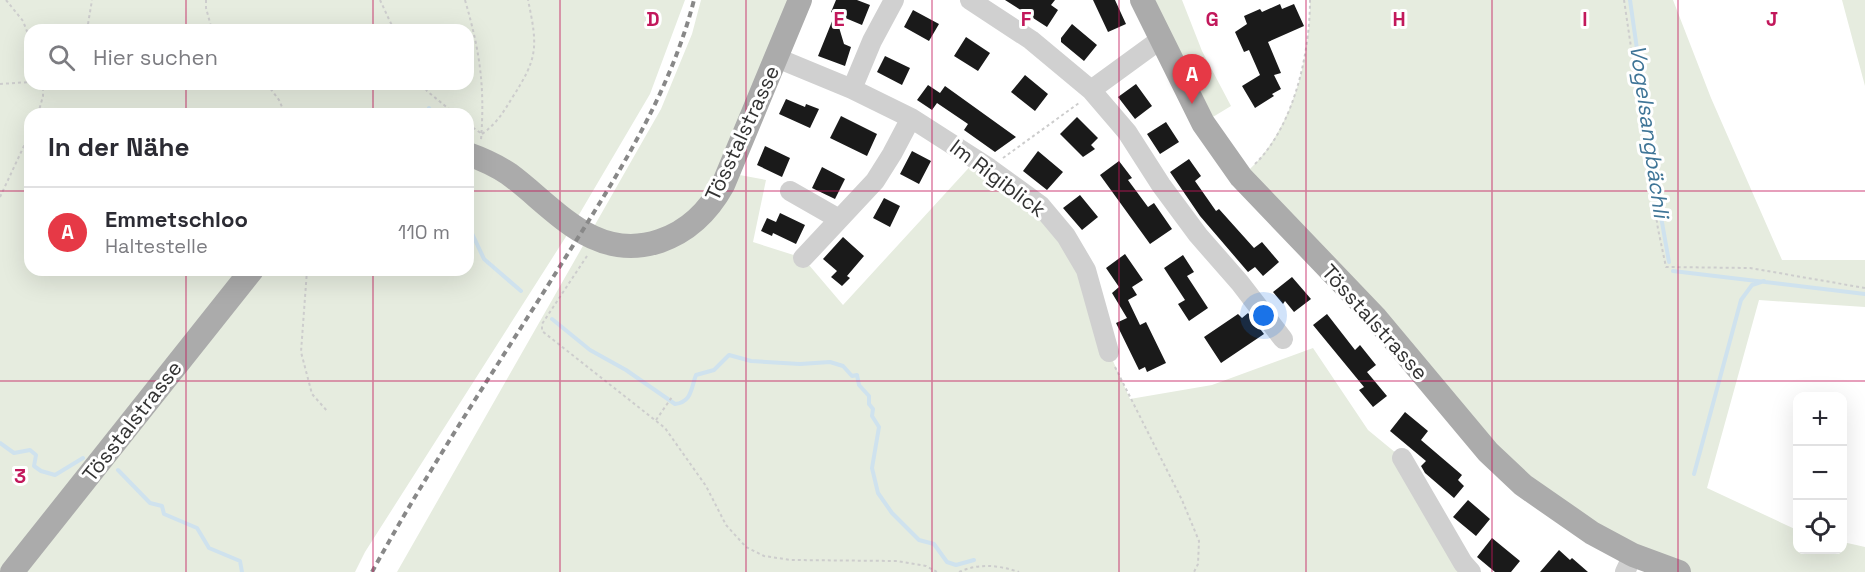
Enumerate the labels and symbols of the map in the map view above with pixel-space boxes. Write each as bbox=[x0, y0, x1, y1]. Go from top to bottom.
text: D bbox=[646, 6, 660, 32]
text: E bbox=[833, 6, 845, 32]
text: F bbox=[1021, 6, 1032, 32]
text: G bbox=[1205, 6, 1219, 32]
text: H bbox=[1392, 6, 1406, 32]
text: I bbox=[1582, 6, 1588, 32]
text: J bbox=[1766, 6, 1778, 32]
water label: Vogelsangbächli bbox=[1624, 43, 1676, 222]
pin: A bbox=[1172, 54, 1212, 104]
street label: Tösstalstrasse bbox=[699, 61, 785, 205]
street label: Im Rigiblick bbox=[945, 133, 1051, 223]
street label: Tösstalstrasse bbox=[1316, 259, 1434, 385]
your location bbox=[1249, 301, 1278, 330]
street label: Tösstalstrasse bbox=[76, 355, 188, 487]
text: 3 bbox=[14, 463, 26, 489]

